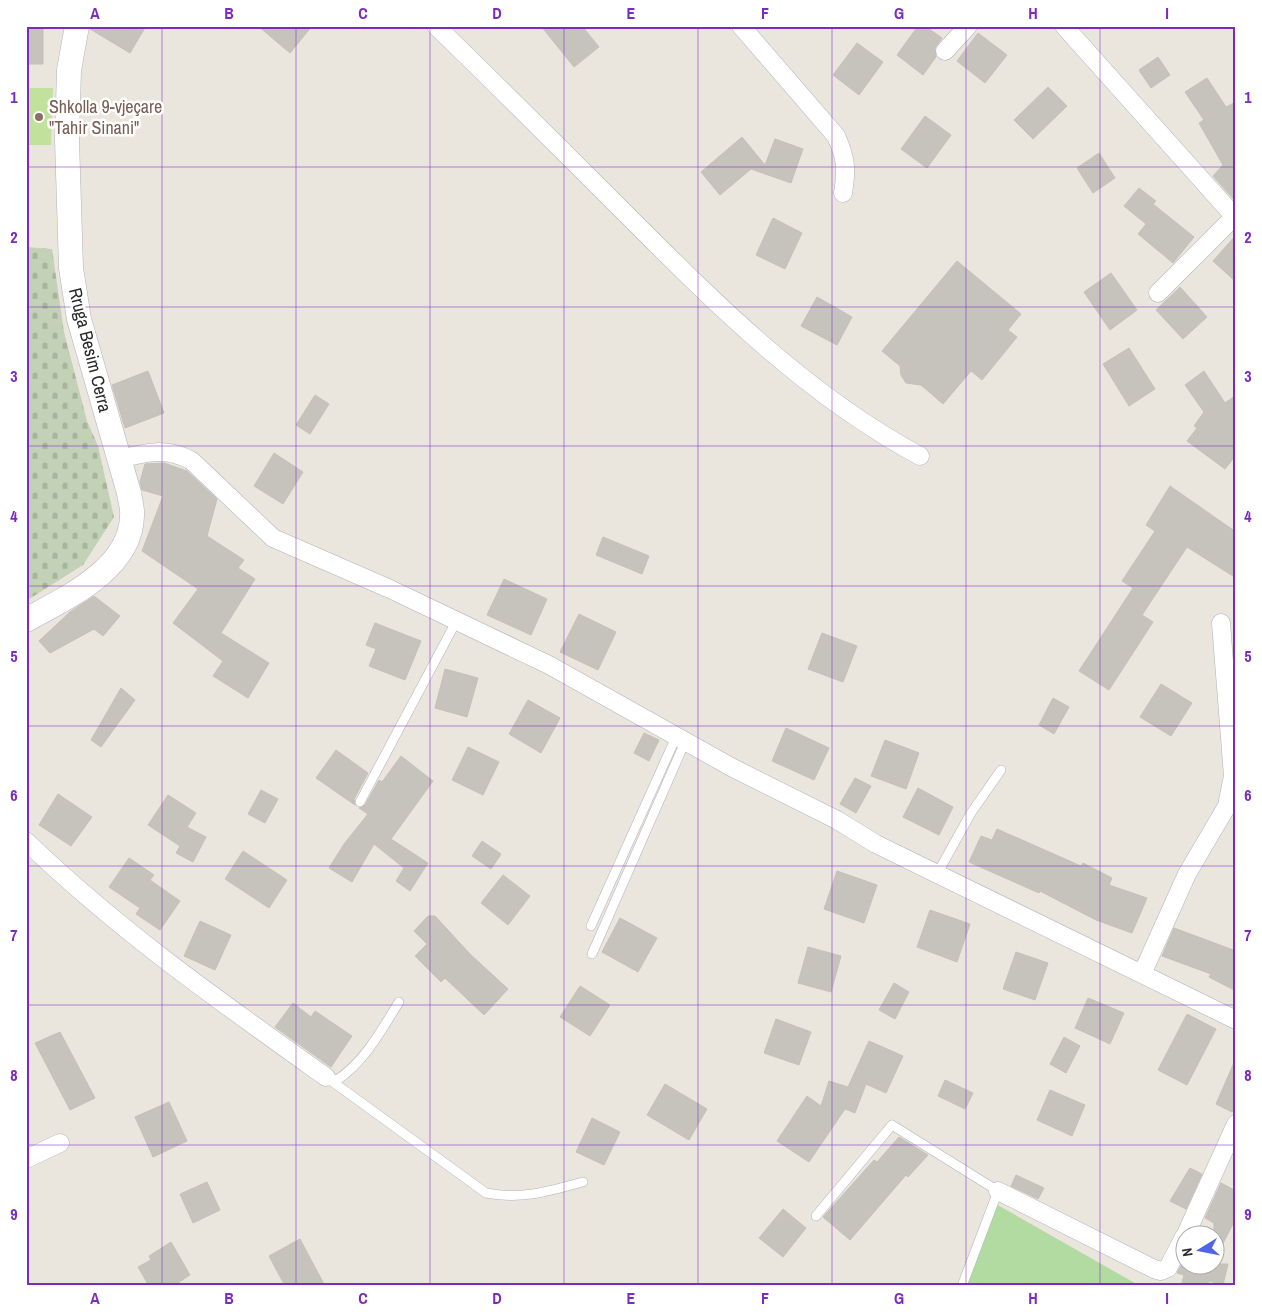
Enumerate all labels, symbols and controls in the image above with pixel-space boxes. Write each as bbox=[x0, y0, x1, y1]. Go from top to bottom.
text: A bbox=[90, 2, 100, 24]
text: B bbox=[224, 2, 234, 24]
text: C bbox=[358, 2, 368, 24]
text: D bbox=[492, 2, 502, 24]
text: E bbox=[627, 2, 636, 24]
text: F bbox=[761, 2, 769, 24]
text: G bbox=[894, 2, 904, 24]
text: H bbox=[1028, 2, 1038, 24]
text: I bbox=[1165, 2, 1169, 24]
text: 1 bbox=[10, 86, 18, 108]
text: 1 bbox=[1244, 86, 1252, 108]
place label: Shkolla 9-vjeçare "Tahir Sinani" bbox=[49, 94, 162, 140]
marker: Shkolla 9-vjeçare "Tahir Sinani" bbox=[33, 111, 45, 123]
text: 2 bbox=[10, 226, 18, 248]
text: 2 bbox=[1244, 226, 1252, 248]
street label: Rruga Besim Cerra bbox=[63, 285, 118, 415]
text: 3 bbox=[10, 365, 18, 387]
text: 3 bbox=[1244, 365, 1252, 387]
text: 4 bbox=[10, 505, 18, 527]
text: 4 bbox=[1244, 505, 1252, 527]
text: 5 bbox=[10, 645, 18, 667]
text: 5 bbox=[1244, 645, 1252, 667]
text: 6 bbox=[10, 784, 18, 806]
text: 6 bbox=[1244, 784, 1252, 806]
text: 7 bbox=[10, 924, 18, 946]
text: 7 bbox=[1244, 924, 1252, 946]
text: 8 bbox=[10, 1064, 18, 1086]
text: 8 bbox=[1244, 1064, 1252, 1086]
text: 9 bbox=[10, 1203, 18, 1225]
text: 9 bbox=[1244, 1203, 1252, 1225]
north arrow bbox=[1174, 1224, 1224, 1274]
text: N bbox=[1178, 1247, 1197, 1258]
text: A bbox=[90, 1287, 100, 1309]
text: B bbox=[224, 1287, 234, 1309]
text: C bbox=[358, 1287, 368, 1309]
text: D bbox=[492, 1287, 502, 1309]
text: E bbox=[627, 1287, 636, 1309]
text: F bbox=[761, 1287, 769, 1309]
text: G bbox=[894, 1287, 904, 1309]
text: H bbox=[1028, 1287, 1038, 1309]
text: I bbox=[1165, 1287, 1169, 1309]

